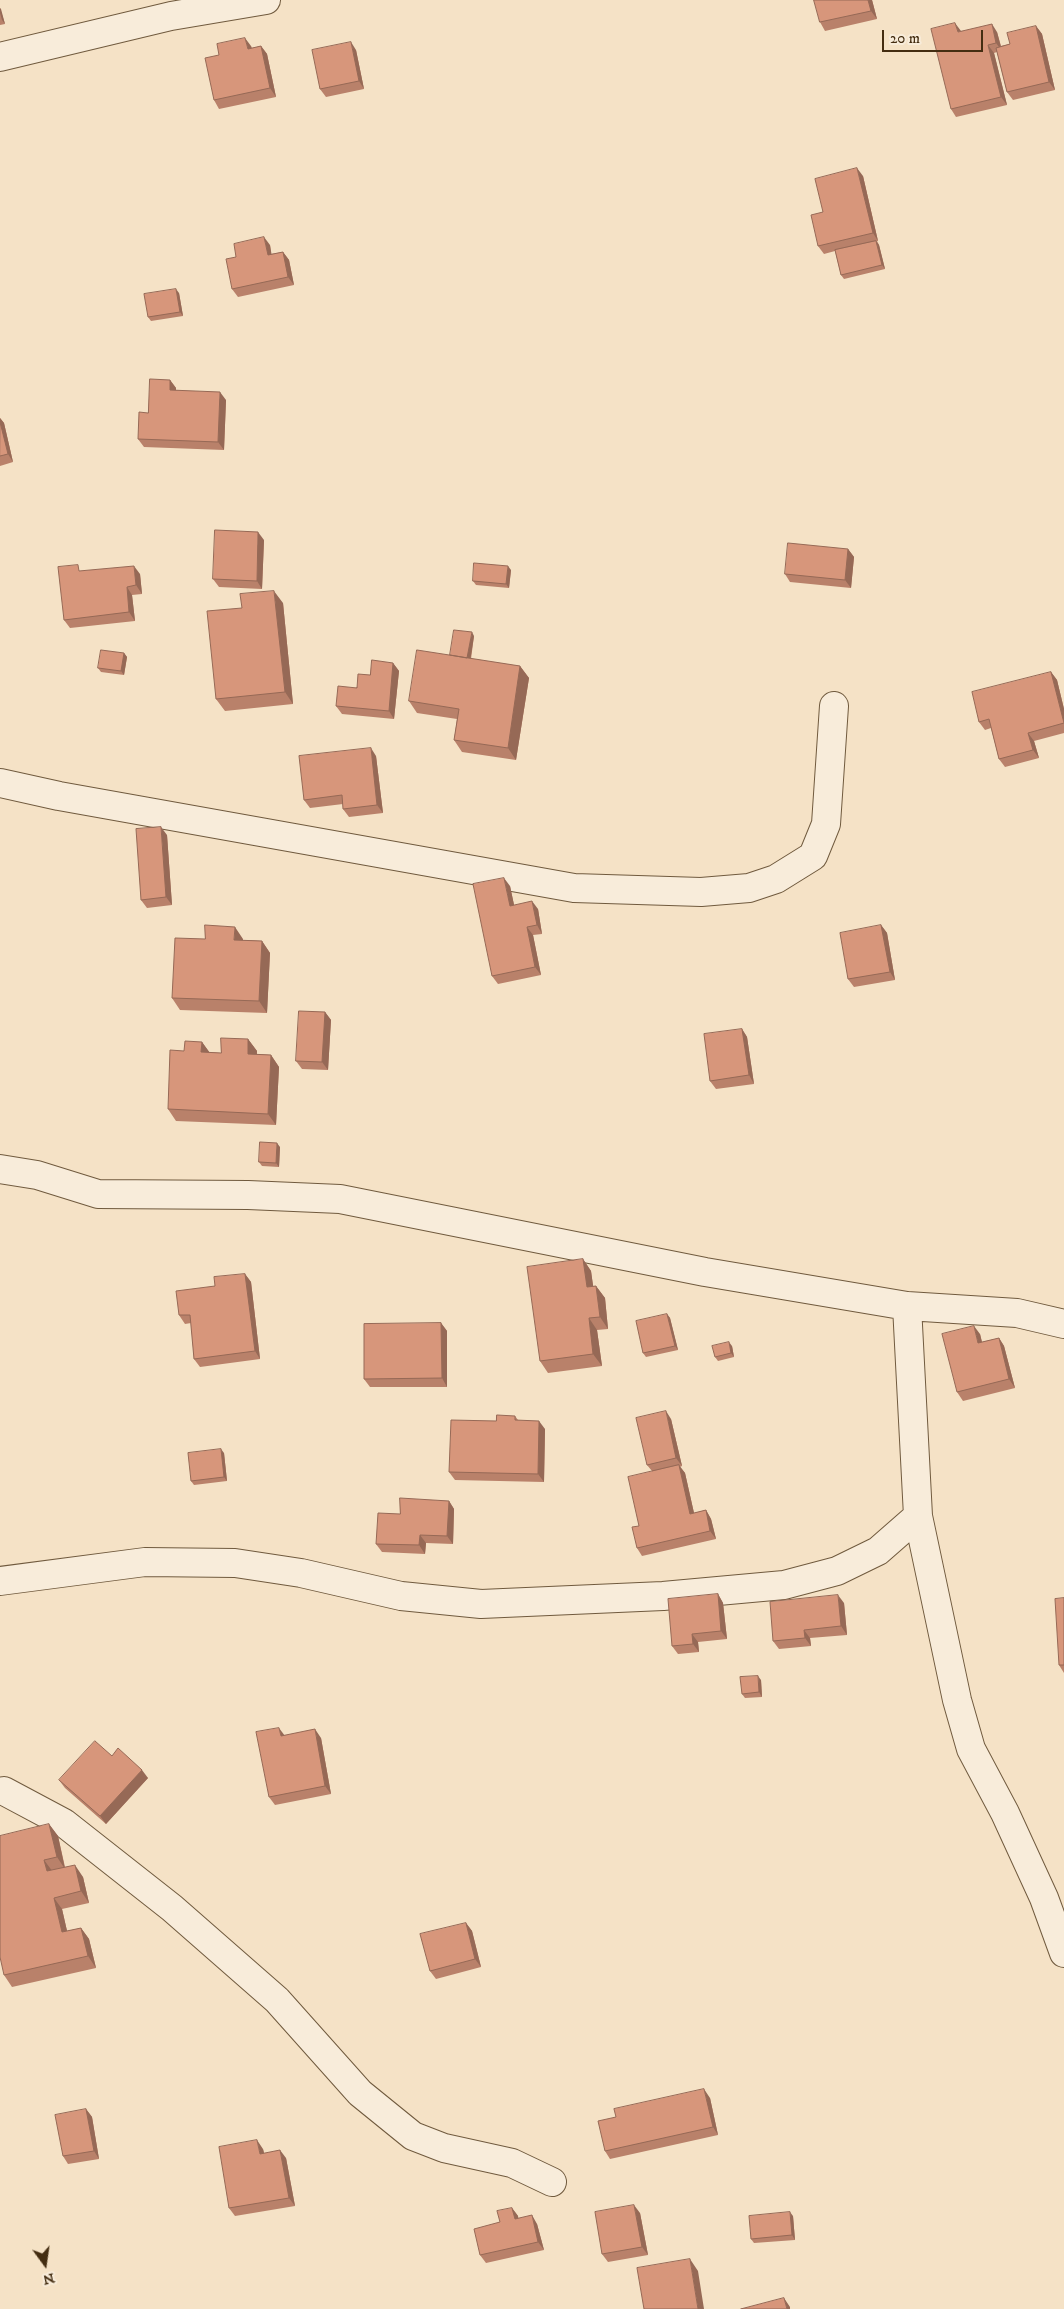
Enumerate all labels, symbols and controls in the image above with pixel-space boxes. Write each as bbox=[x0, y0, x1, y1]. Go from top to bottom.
scale bar bbox=[884, 20, 985, 52]
text: 20 m bbox=[890, 29, 920, 48]
north arrow bbox=[20, 2239, 70, 2289]
text: N bbox=[41, 2268, 56, 2289]

